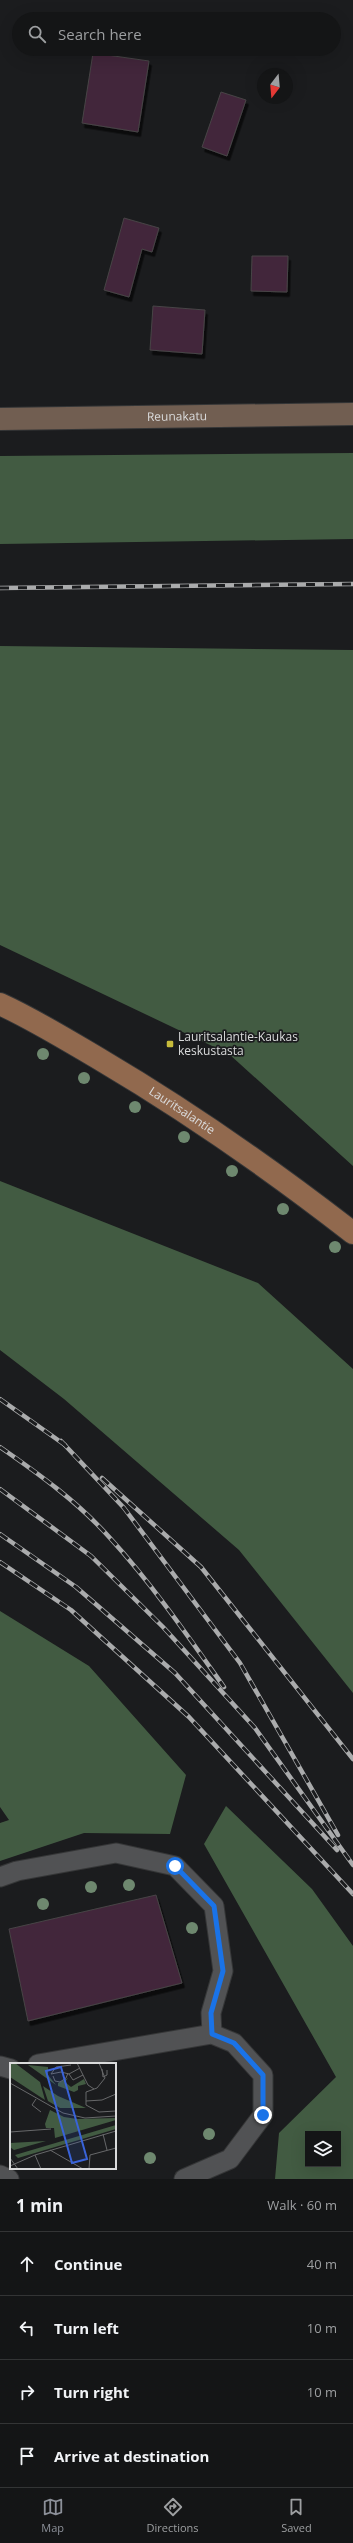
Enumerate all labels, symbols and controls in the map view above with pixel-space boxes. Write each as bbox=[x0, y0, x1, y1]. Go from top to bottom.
search box bbox=[12, 12, 341, 56]
icon: search bbox=[26, 23, 48, 45]
text: Search here bbox=[58, 24, 142, 44]
north arrow bbox=[257, 68, 293, 104]
street label: Reunakatu bbox=[147, 407, 207, 425]
place label: Lauritsalantie-Kaukas keskustasta bbox=[178, 1028, 298, 1059]
marker: Lauritsalantie-Kaukas keskustasta bbox=[165, 1039, 175, 1049]
street label: Lauritsalantie bbox=[146, 1082, 219, 1138]
route start bbox=[166, 1857, 184, 1875]
inset map bbox=[10, 2063, 116, 2169]
route end bbox=[254, 2106, 272, 2124]
map controls bbox=[305, 2131, 341, 2167]
button: layers bbox=[305, 2131, 341, 2167]
text: 1 min bbox=[16, 2194, 63, 2217]
text: Walk · 60 m bbox=[267, 2196, 337, 2214]
icon: ahead bbox=[16, 2253, 38, 2275]
text: Continue bbox=[54, 2254, 122, 2274]
text: 40 m bbox=[307, 2255, 337, 2273]
icon: left bbox=[16, 2317, 38, 2339]
text: Turn left bbox=[54, 2318, 119, 2338]
text: 10 m bbox=[307, 2319, 337, 2337]
icon: right bbox=[16, 2381, 38, 2403]
text: Turn right bbox=[54, 2382, 129, 2402]
text: 10 m bbox=[307, 2383, 337, 2401]
icon: arrive bbox=[16, 2445, 38, 2467]
text: Arrive at destination bbox=[54, 2446, 209, 2466]
tab: Map bbox=[41, 2496, 64, 2535]
tab: Directions bbox=[147, 2496, 199, 2535]
tab: Saved bbox=[281, 2496, 312, 2535]

